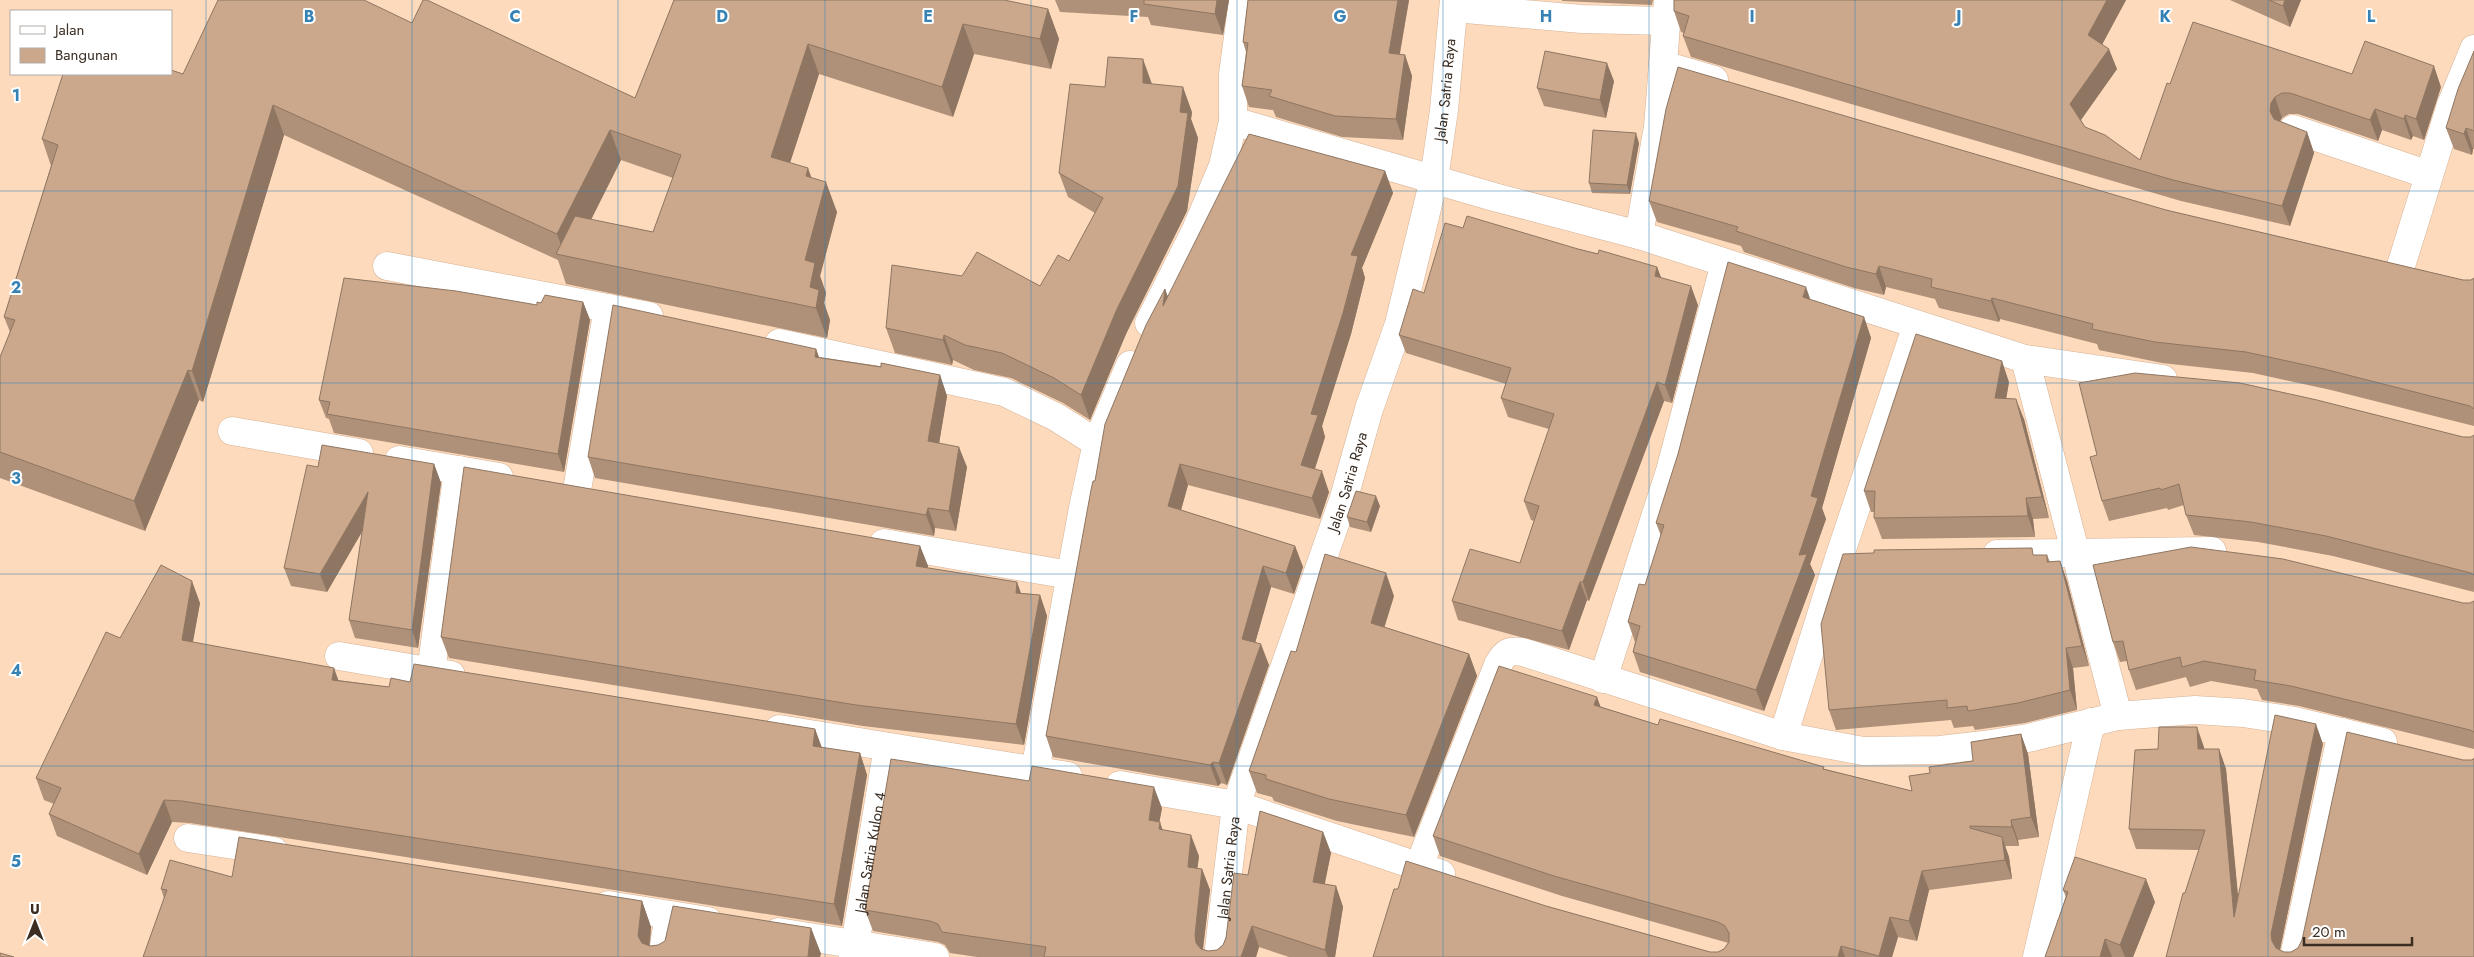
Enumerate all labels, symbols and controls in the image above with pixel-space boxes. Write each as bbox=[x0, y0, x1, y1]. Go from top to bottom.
text: B bbox=[304, 5, 314, 28]
text: C bbox=[509, 5, 521, 28]
text: D bbox=[716, 5, 728, 28]
text: E bbox=[923, 5, 933, 28]
text: F bbox=[1130, 5, 1138, 28]
text: G bbox=[1333, 5, 1347, 28]
text: H bbox=[1540, 5, 1552, 28]
text: I bbox=[1749, 5, 1755, 28]
text: J bbox=[1953, 5, 1962, 28]
text: K bbox=[2159, 5, 2171, 28]
text: L bbox=[2367, 5, 2376, 28]
legend bbox=[10, 10, 172, 75]
text: Jalan bbox=[53, 19, 84, 41]
street label: Jalan Satria Raya bbox=[1428, 38, 1461, 145]
text: Bangunan bbox=[55, 44, 118, 66]
text: 1 bbox=[12, 84, 20, 107]
text: 2 bbox=[11, 276, 21, 299]
street label: Jalan Satria Raya bbox=[1321, 429, 1373, 537]
text: 3 bbox=[11, 467, 21, 490]
text: 4 bbox=[10, 659, 22, 682]
street label: Jalan Satria Kulon 4 bbox=[849, 790, 891, 917]
street label: Jalan Satria Raya bbox=[1211, 815, 1246, 922]
text: 5 bbox=[11, 850, 21, 873]
north arrow bbox=[10, 897, 60, 947]
text: U bbox=[30, 899, 40, 919]
scale bar bbox=[2304, 914, 2412, 946]
text: 20 m bbox=[2312, 921, 2346, 943]

